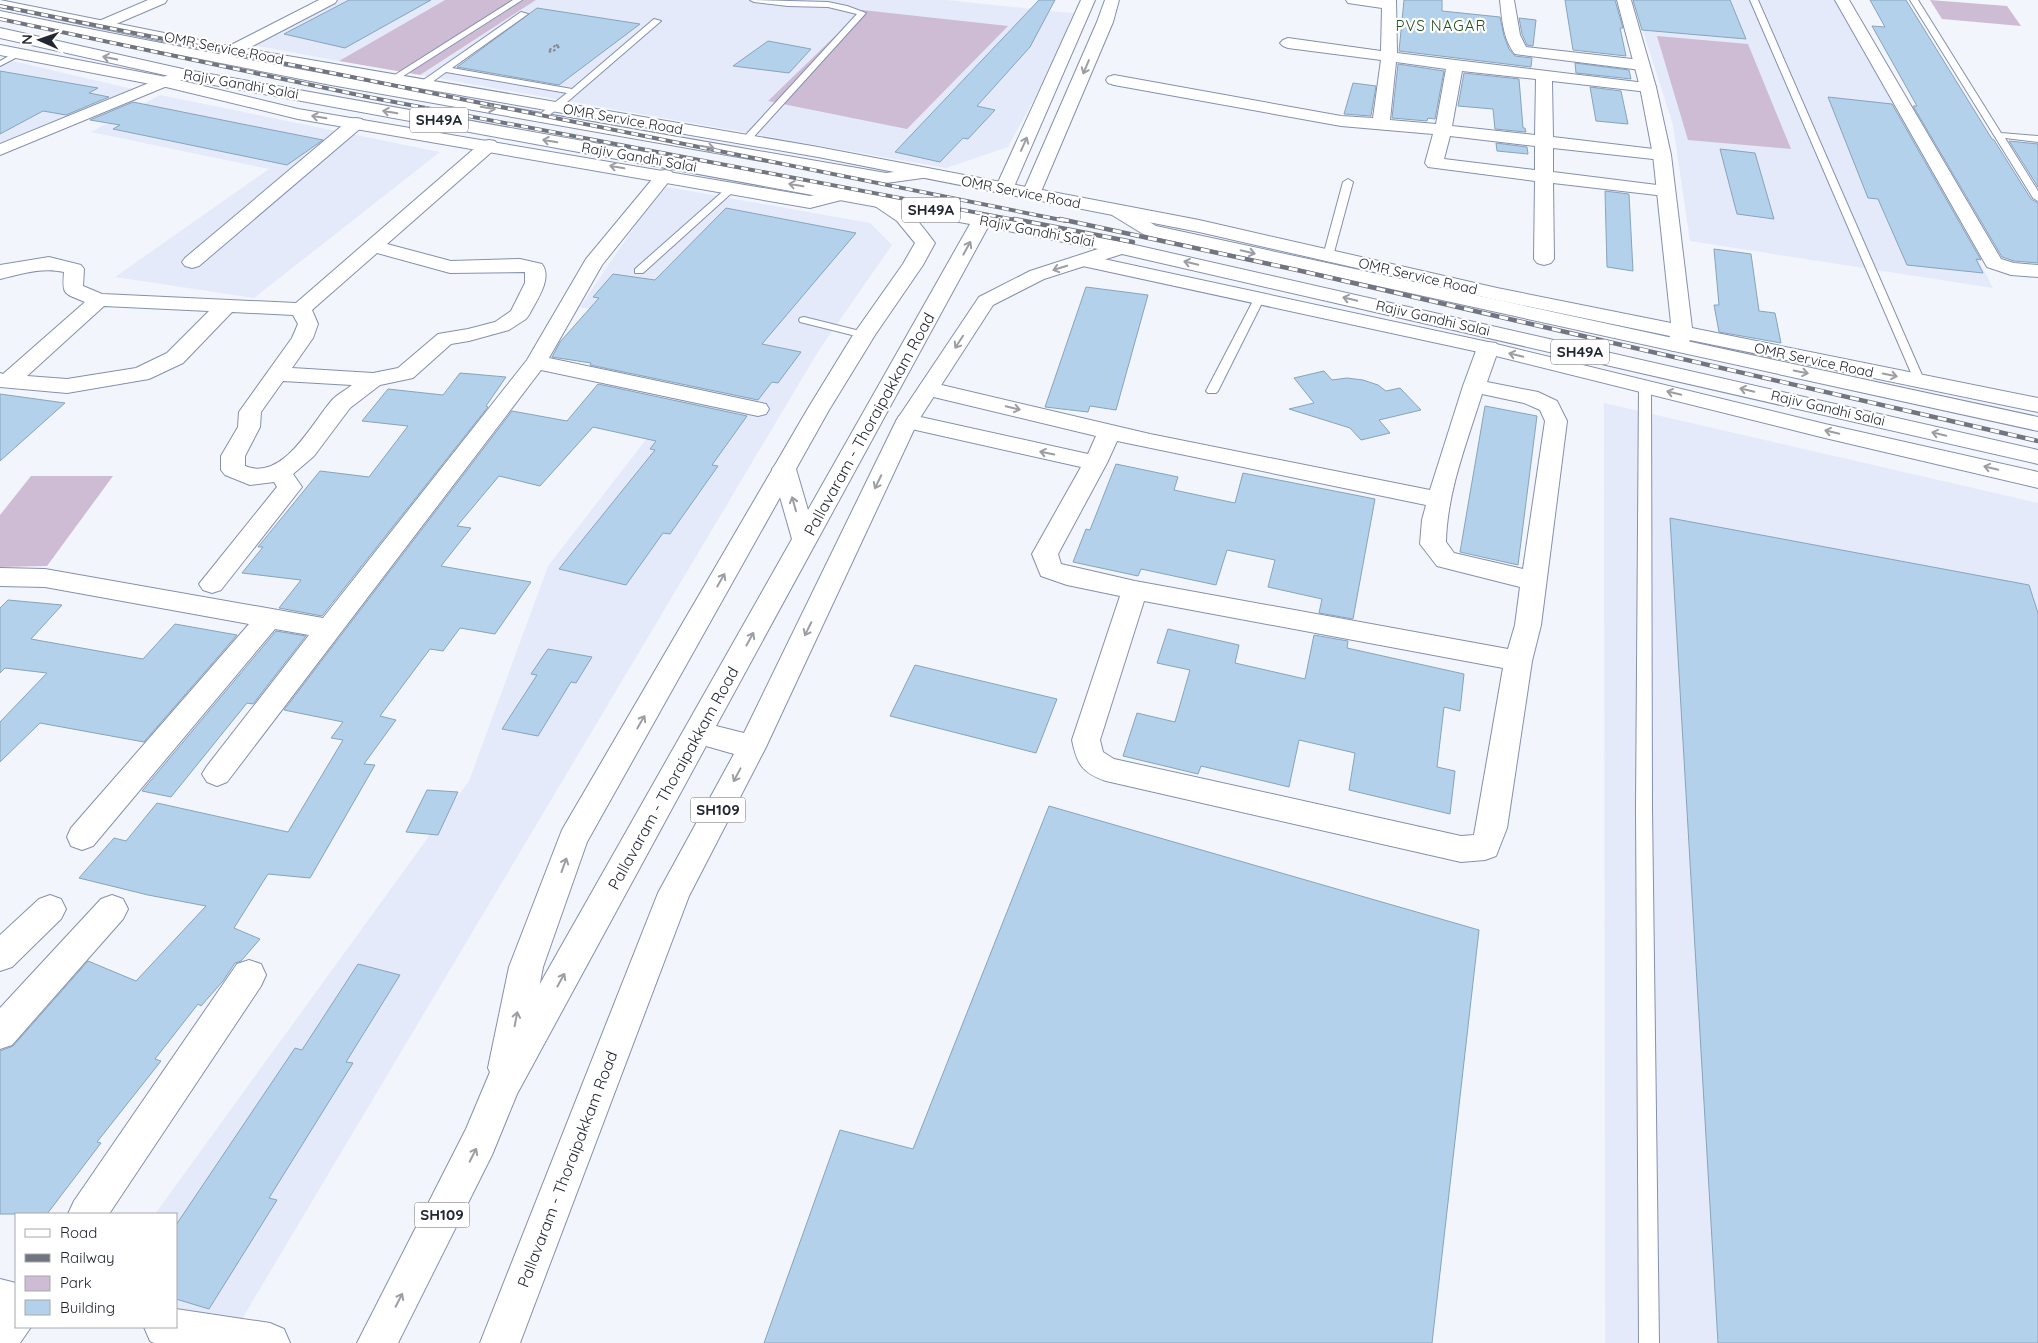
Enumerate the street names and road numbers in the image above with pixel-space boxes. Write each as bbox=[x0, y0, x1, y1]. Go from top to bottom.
street label: OMR Service Road bbox=[163, 28, 285, 68]
street label: Rajiv Gandhi Salai bbox=[182, 65, 300, 103]
street label: OMR Service Road bbox=[562, 100, 684, 138]
road number: SH49A bbox=[410, 108, 468, 132]
street label: Rajiv Gandhi Salai bbox=[580, 138, 698, 176]
street label: OMR Service Road bbox=[960, 172, 1082, 212]
road number: SH49A bbox=[902, 198, 960, 222]
street label: Rajiv Gandhi Salai bbox=[978, 211, 1096, 251]
street label: OMR Service Road bbox=[1357, 254, 1479, 298]
street label: Rajiv Gandhi Salai bbox=[1374, 296, 1492, 340]
street label: Pallavaram - Thoraipakkam Road bbox=[799, 309, 939, 539]
street label: OMR Service Road bbox=[1753, 339, 1875, 381]
road number: SH49A bbox=[1551, 340, 1609, 364]
street label: Rajiv Gandhi Salai bbox=[1769, 386, 1887, 430]
street label: Pallavaram - Thoraipakkam Road bbox=[603, 663, 743, 893]
road number: SH109 bbox=[690, 798, 746, 822]
street label: Pallavaram - Thoraipakkam Road bbox=[513, 1048, 621, 1290]
road number: SH109 bbox=[414, 1202, 470, 1228]

